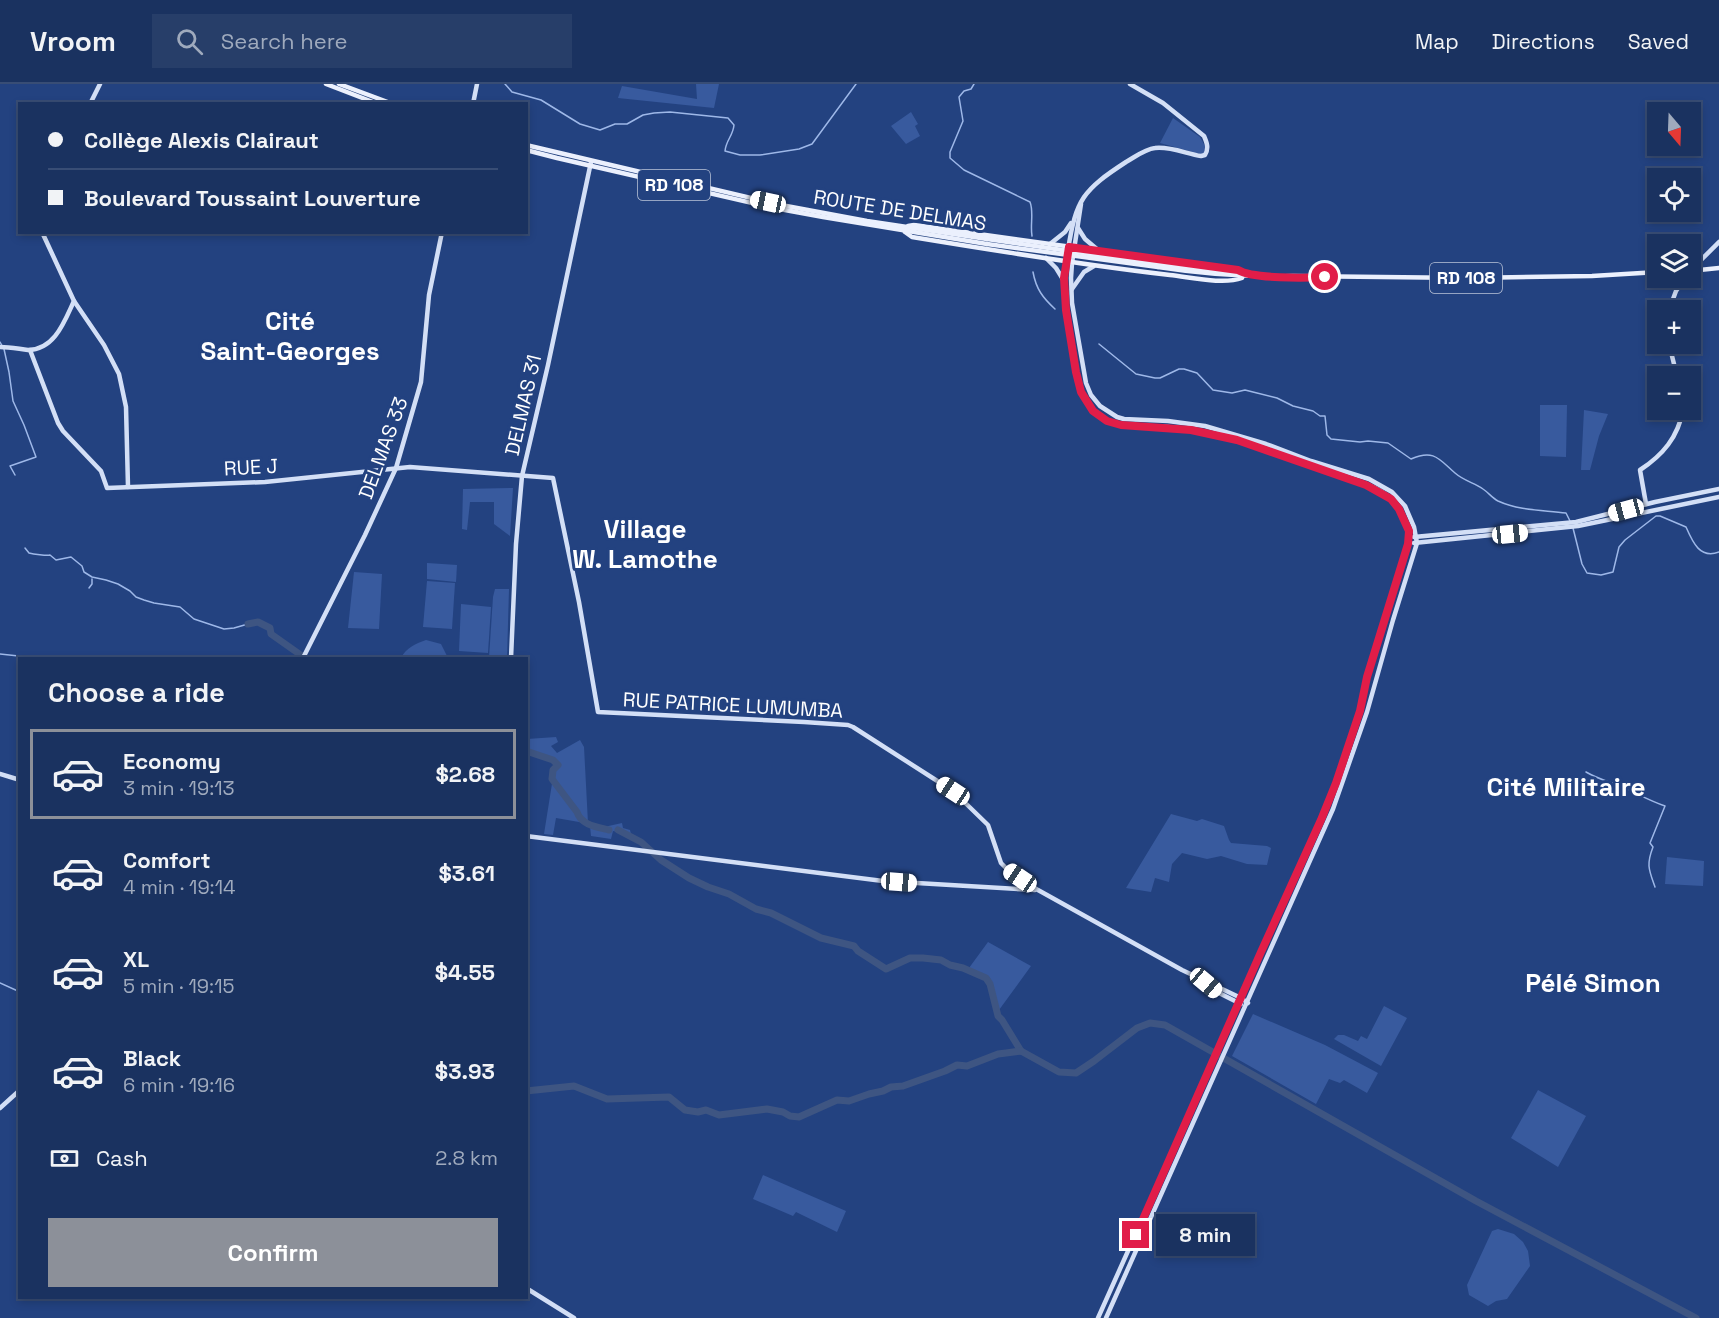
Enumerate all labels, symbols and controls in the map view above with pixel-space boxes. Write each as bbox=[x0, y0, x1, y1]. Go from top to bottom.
search box bbox=[152, 14, 572, 68]
text: Vroom bbox=[30, 23, 116, 59]
icon: search bbox=[173, 25, 206, 58]
text: Search here bbox=[221, 27, 348, 55]
text: Map bbox=[1415, 28, 1459, 55]
text: Directions bbox=[1492, 28, 1595, 55]
text: Saved bbox=[1628, 28, 1689, 55]
north arrow bbox=[1647, 102, 1701, 156]
map controls bbox=[1647, 102, 1701, 420]
text: Collège Alexis Clairaut bbox=[84, 126, 319, 154]
button: locate bbox=[1647, 168, 1701, 222]
road number: RD 108 bbox=[638, 170, 710, 200]
street label: ROUTE DE DELMAS bbox=[812, 183, 988, 237]
text: Boulevard Toussaint Louverture bbox=[84, 184, 421, 212]
car bbox=[749, 189, 787, 215]
button: layers bbox=[1647, 234, 1701, 288]
route start bbox=[1311, 263, 1338, 290]
road number: RD 108 bbox=[1430, 263, 1502, 293]
button: + bbox=[1647, 300, 1701, 354]
district label: Cité Saint-Georges bbox=[200, 304, 380, 368]
street label: DELMAS 31 bbox=[499, 352, 547, 458]
button: − bbox=[1647, 366, 1701, 420]
street label: DELMAS 33 bbox=[353, 393, 413, 503]
street label: RUE J bbox=[223, 453, 279, 481]
car bbox=[1606, 497, 1646, 523]
district label: Village W. Lamothe bbox=[572, 512, 718, 576]
car bbox=[1491, 523, 1529, 545]
text: Choose a ride bbox=[48, 675, 225, 710]
street label: RUE PATRICE LUMUMBA bbox=[622, 686, 844, 724]
icon: car bbox=[51, 747, 105, 801]
text: Economy bbox=[123, 747, 221, 775]
text: $2.68 bbox=[435, 760, 495, 788]
district label: Cité Militaire bbox=[1487, 770, 1645, 804]
car bbox=[933, 774, 973, 808]
text: 3 min · 19:13 bbox=[123, 775, 235, 801]
icon: car bbox=[51, 846, 105, 900]
text: Comfort bbox=[123, 846, 211, 874]
text: $3.61 bbox=[439, 859, 495, 887]
car bbox=[1000, 860, 1040, 896]
car bbox=[880, 872, 918, 892]
text: 4 min · 19:14 bbox=[123, 874, 236, 900]
icon: car bbox=[51, 945, 105, 999]
text: XL bbox=[123, 945, 149, 973]
text: $4.55 bbox=[435, 958, 495, 986]
car bbox=[1186, 965, 1226, 1001]
district label: Pélé Simon bbox=[1525, 966, 1661, 1000]
text: 5 min · 19:15 bbox=[123, 973, 235, 999]
icon: car bbox=[51, 1044, 105, 1098]
text: Black bbox=[123, 1044, 181, 1072]
text: $3.93 bbox=[435, 1057, 495, 1085]
text: 6 min · 19:16 bbox=[123, 1072, 235, 1098]
icon: cash bbox=[48, 1142, 81, 1175]
text: Cash bbox=[96, 1144, 148, 1172]
text: 2.8 km bbox=[435, 1145, 498, 1171]
callout: 8 min bbox=[1157, 1214, 1256, 1256]
button: Confirm bbox=[48, 1218, 498, 1287]
route end bbox=[1122, 1221, 1149, 1248]
text: 8 min bbox=[1180, 1222, 1231, 1248]

